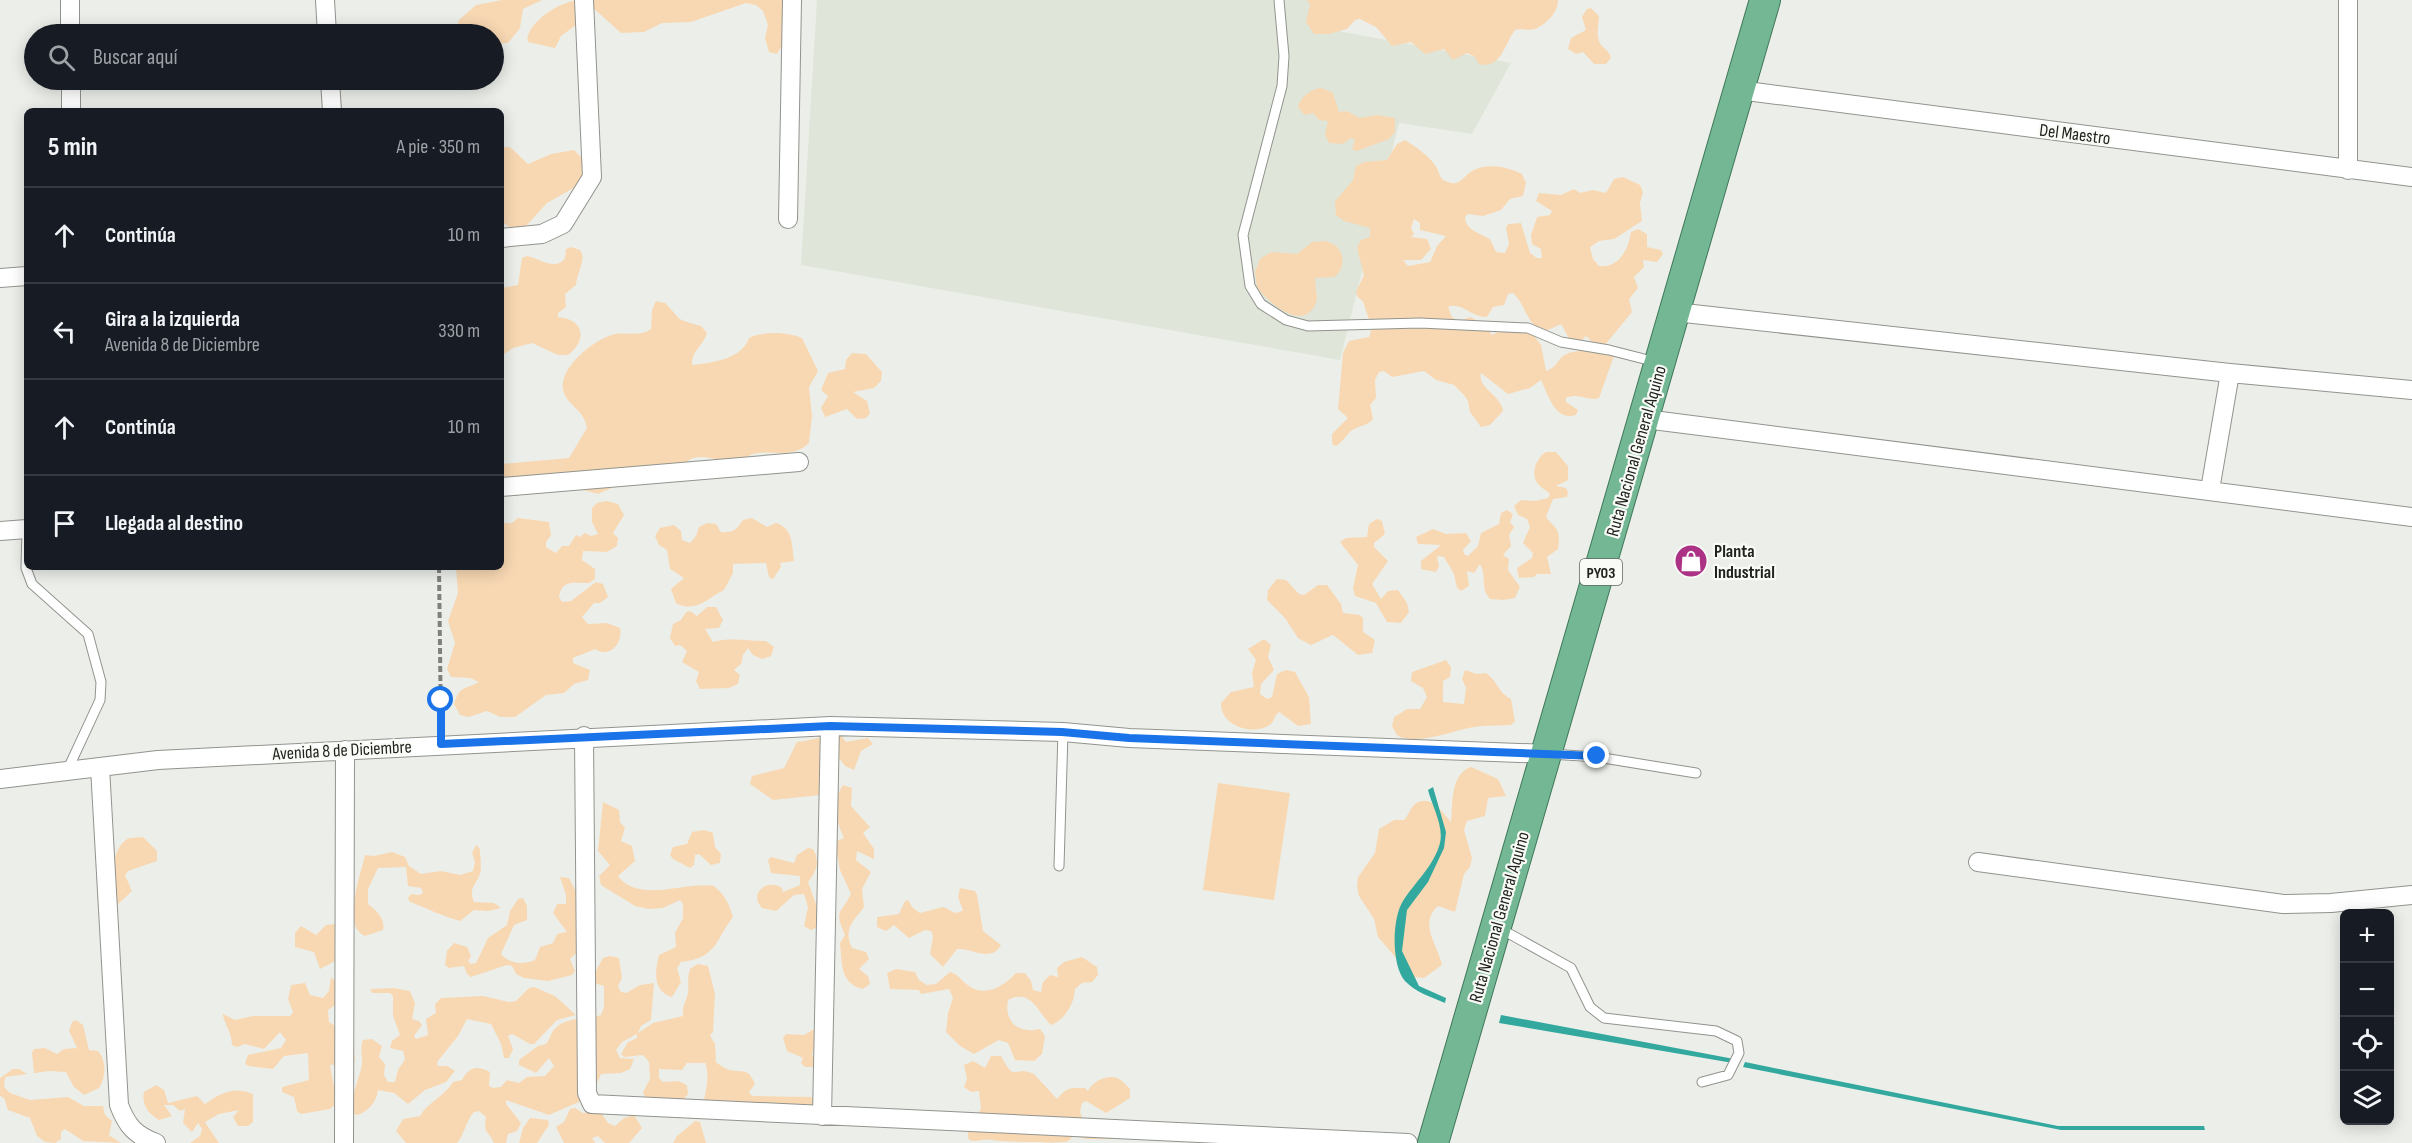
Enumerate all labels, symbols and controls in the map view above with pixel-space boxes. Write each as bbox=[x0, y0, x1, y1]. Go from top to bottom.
search box bbox=[24, 24, 504, 90]
icon: search bbox=[45, 41, 78, 74]
text: Buscar aquí bbox=[93, 44, 178, 71]
street label: Del Maestro bbox=[2038, 120, 2112, 149]
text: 5 min bbox=[48, 132, 98, 163]
text: A pie · 350 m bbox=[397, 135, 480, 159]
icon: ahead bbox=[48, 219, 81, 252]
text: Continúa bbox=[105, 222, 176, 249]
text: 10 m bbox=[448, 223, 480, 247]
text: Gira a la izquierda bbox=[105, 306, 240, 333]
icon: left bbox=[48, 315, 81, 348]
text: 330 m bbox=[438, 319, 480, 343]
text: Avenida 8 de Diciembre bbox=[105, 333, 260, 357]
street label: Ruta Nacional General Aquino bbox=[1602, 363, 1671, 539]
icon: ahead bbox=[48, 411, 81, 444]
text: Continúa bbox=[105, 414, 176, 441]
text: 10 m bbox=[448, 415, 480, 439]
icon: arrive bbox=[48, 507, 81, 540]
text: Llegada al destino bbox=[105, 510, 243, 537]
place label: Planta Industrial bbox=[1714, 541, 1775, 583]
shop icon: Planta Industrial bbox=[1673, 543, 1709, 579]
road number: PY03 bbox=[1580, 559, 1622, 585]
route start bbox=[427, 686, 453, 712]
street label: Avenida 8 de Diciembre bbox=[271, 736, 412, 765]
route end bbox=[1583, 742, 1609, 768]
street label: Ruta Nacional General Aquino bbox=[1465, 829, 1534, 1005]
map controls bbox=[2340, 909, 2394, 1125]
button: + bbox=[2340, 909, 2394, 963]
button: − bbox=[2340, 963, 2394, 1017]
button: locate bbox=[2340, 1017, 2394, 1071]
button: layers bbox=[2340, 1071, 2394, 1125]

